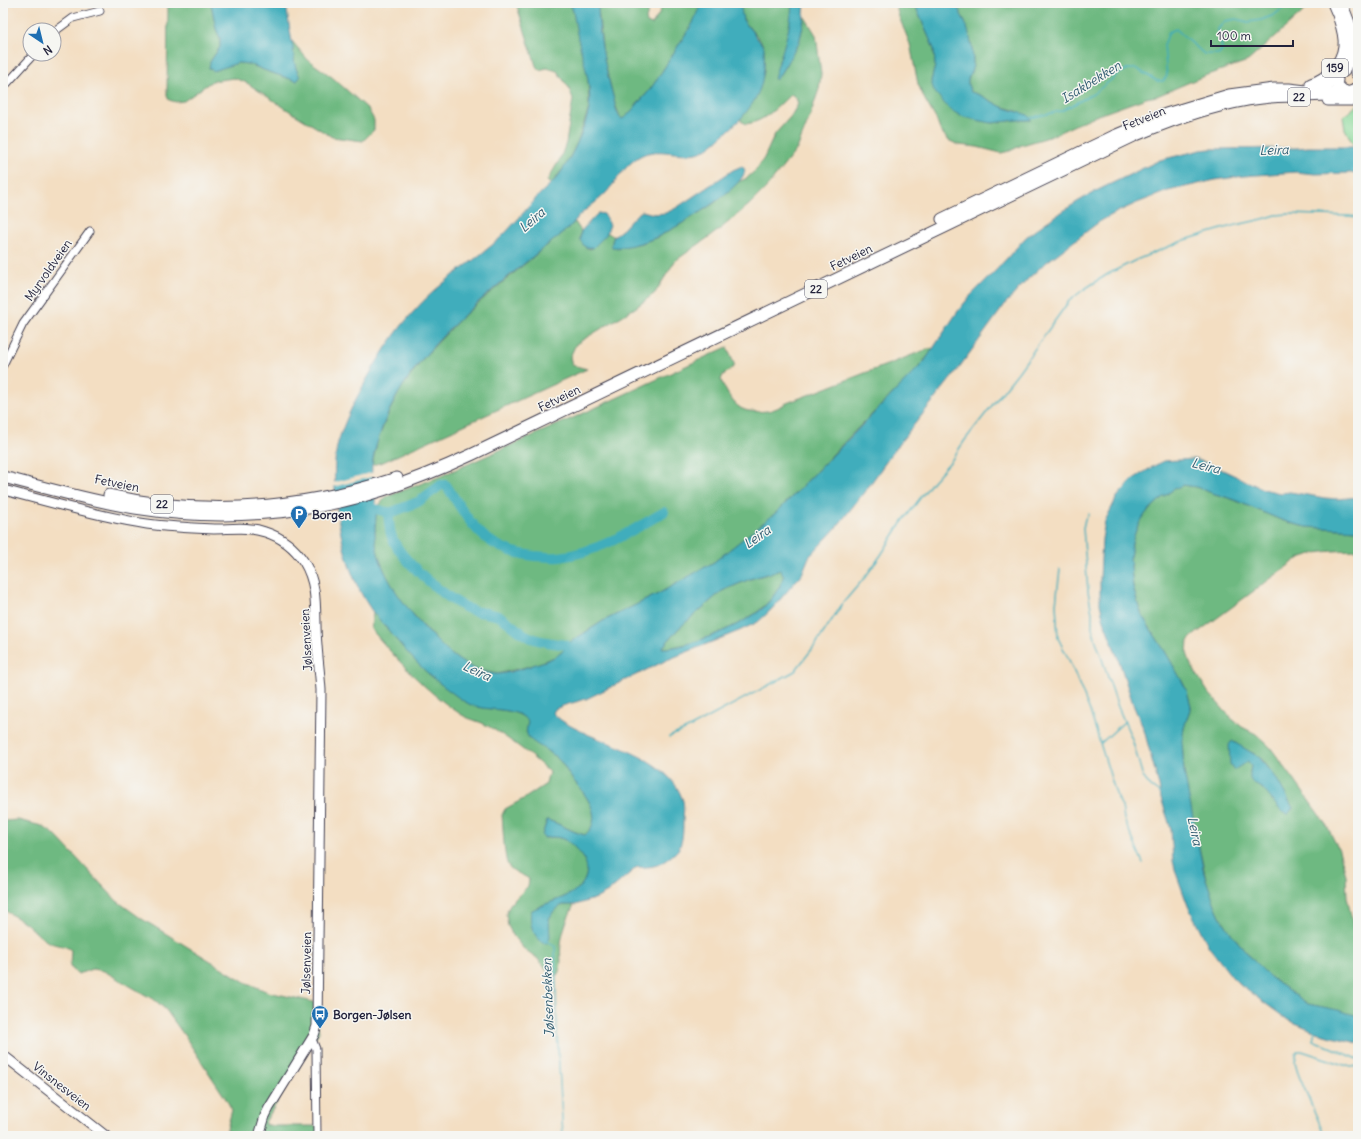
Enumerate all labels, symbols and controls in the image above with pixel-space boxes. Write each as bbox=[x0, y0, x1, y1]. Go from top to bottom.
north arrow bbox=[22, 22, 62, 62]
scale bar bbox=[1211, 22, 1293, 48]
text: 100 m bbox=[1217, 28, 1251, 43]
text: N bbox=[41, 42, 55, 58]
water label: Isakbekken bbox=[1058, 57, 1125, 107]
road number: 159 bbox=[1322, 59, 1348, 77]
road number: 22 bbox=[1288, 88, 1310, 106]
street label: Fetveien bbox=[1120, 103, 1168, 133]
water label: Leira bbox=[1259, 141, 1289, 159]
water label: Leira bbox=[515, 204, 549, 236]
street label: Myrvoldveien bbox=[21, 236, 75, 304]
street label: Fetveien bbox=[827, 240, 875, 274]
road number: 22 bbox=[805, 280, 827, 298]
street label: Fetveien bbox=[535, 381, 583, 415]
water label: Leira bbox=[1190, 454, 1223, 478]
street label: Fetveien bbox=[93, 471, 141, 495]
road number: 22 bbox=[151, 495, 173, 513]
parking icon: Borgen bbox=[289, 504, 309, 529]
place label: Borgen bbox=[312, 507, 352, 523]
water label: Leira bbox=[740, 521, 774, 552]
street label: Jølsenveien bbox=[297, 608, 315, 672]
water label: Leira bbox=[460, 657, 494, 685]
water label: Leira bbox=[1184, 815, 1206, 848]
street label: Jølsenveien bbox=[298, 931, 314, 994]
water label: Jølsenbekken bbox=[538, 958, 558, 1038]
bus stop icon: Borgen-Jølsen bbox=[310, 1004, 330, 1029]
place label: Borgen-Jølsen bbox=[333, 1007, 411, 1023]
street label: Vinsnesveien bbox=[30, 1059, 94, 1113]

